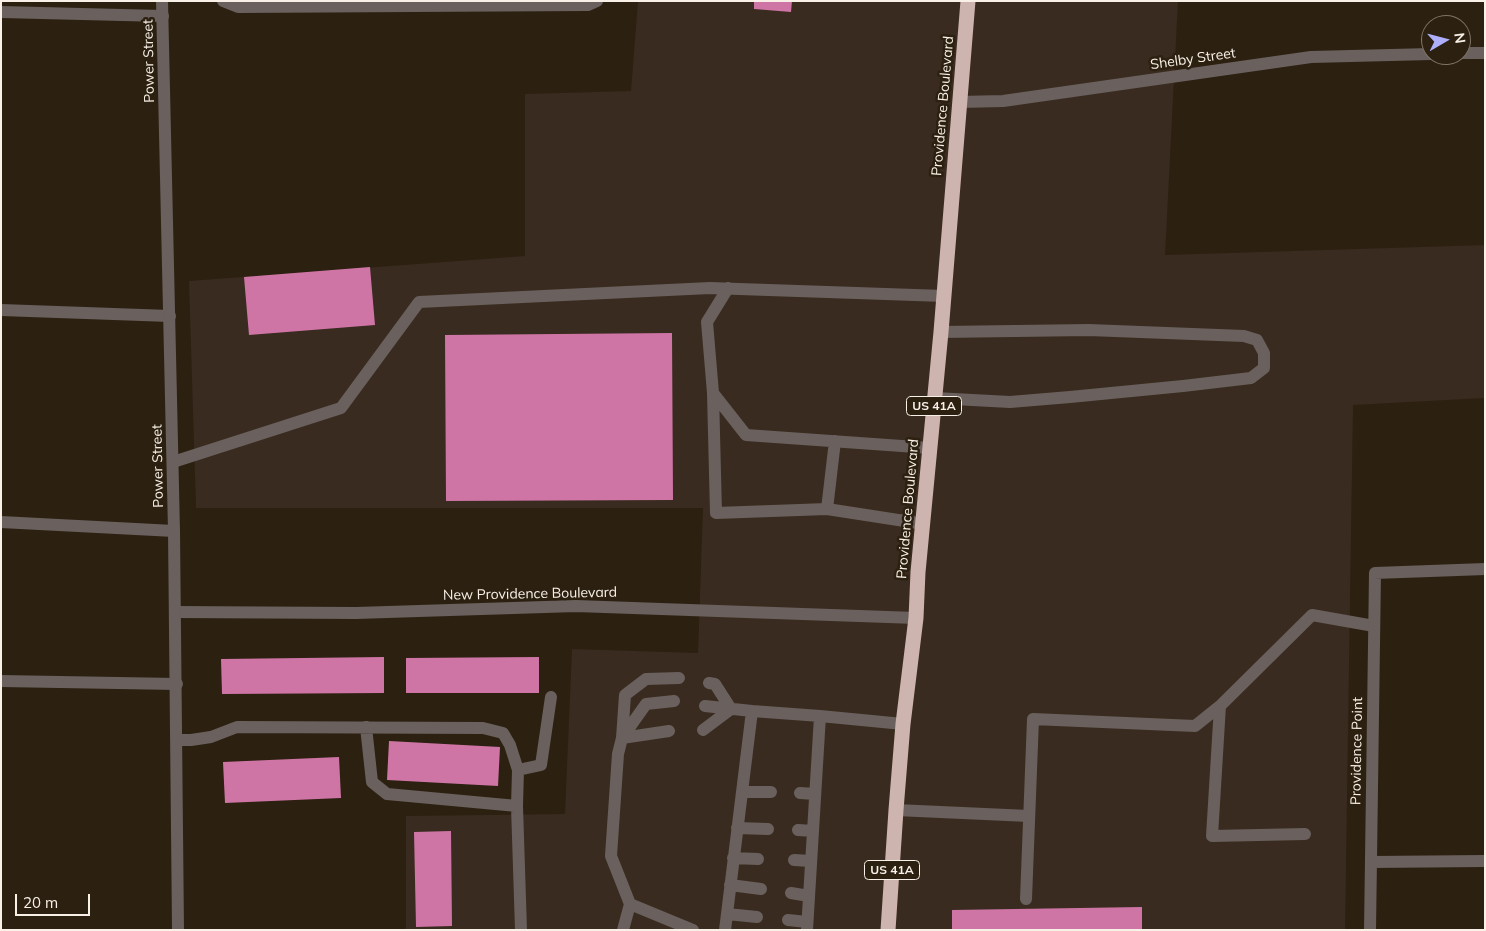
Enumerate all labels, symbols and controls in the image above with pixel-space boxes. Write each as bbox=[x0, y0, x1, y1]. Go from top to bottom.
north arrow bbox=[1421, 15, 1471, 65]
street label: Power Street bbox=[140, 19, 158, 103]
text: N bbox=[1450, 32, 1470, 45]
street label: Providence Boulevard bbox=[929, 35, 957, 177]
street label: Shelby Street bbox=[1149, 45, 1237, 73]
road number: US 41A bbox=[906, 396, 962, 416]
street label: Power Street bbox=[149, 424, 167, 508]
street label: Providence Boulevard bbox=[894, 438, 922, 580]
street label: New Providence Boulevard bbox=[443, 584, 617, 604]
street label: Providence Point bbox=[1348, 697, 1366, 805]
road number: US 41A bbox=[864, 860, 920, 880]
scale bar bbox=[18, 884, 92, 916]
text: 20 m bbox=[23, 893, 58, 912]

